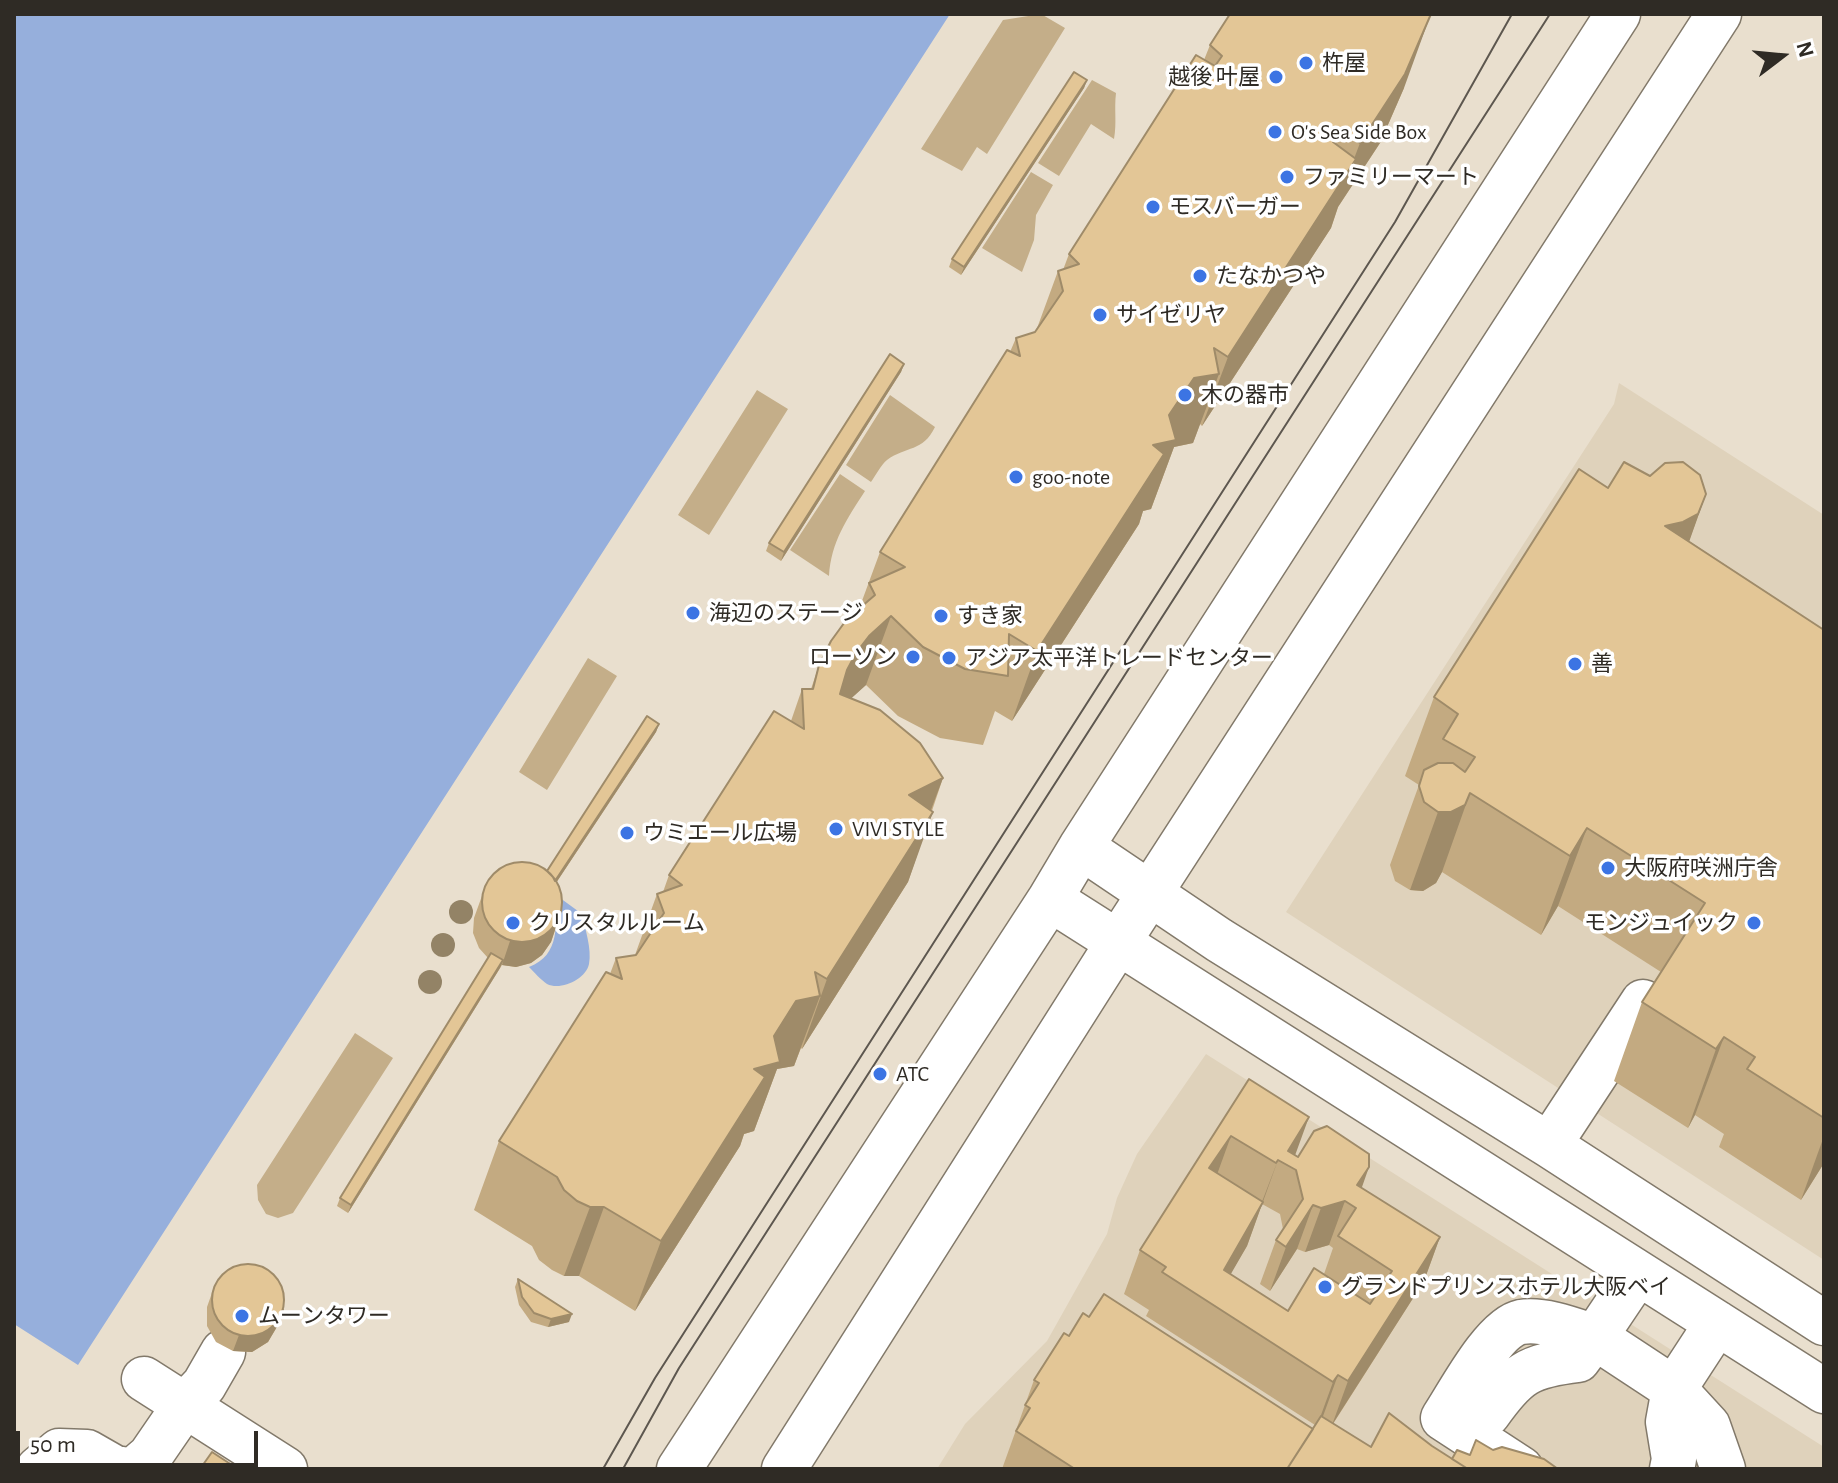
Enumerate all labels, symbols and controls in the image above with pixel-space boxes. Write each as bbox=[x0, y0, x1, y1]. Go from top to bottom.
north arrow bbox=[1742, 16, 1822, 96]
text: N bbox=[1792, 39, 1818, 60]
place label: 杵屋 bbox=[1322, 50, 1366, 76]
marker: 杵屋 bbox=[1297, 54, 1315, 72]
place label: 越後 叶屋 bbox=[1168, 64, 1260, 90]
marker: 越後 叶屋 bbox=[1267, 68, 1285, 86]
place label: O's Sea Side Box bbox=[1291, 119, 1426, 145]
marker: O's Sea Side Box bbox=[1266, 123, 1284, 141]
place label: ファミリーマート bbox=[1303, 164, 1479, 190]
marker: ファミリーマート bbox=[1278, 168, 1296, 186]
place label: モスバーガー bbox=[1169, 194, 1301, 220]
marker: モスバーガー bbox=[1144, 198, 1162, 216]
place label: たなかつや bbox=[1216, 263, 1326, 289]
marker: たなかつや bbox=[1191, 267, 1209, 285]
place label: サイゼリヤ bbox=[1116, 302, 1226, 328]
marker: サイゼリヤ bbox=[1091, 306, 1109, 324]
place label: 木の器市 bbox=[1201, 382, 1289, 408]
marker: 木の器市 bbox=[1176, 386, 1194, 404]
place label: goo-note bbox=[1032, 464, 1110, 490]
marker: goo-note bbox=[1007, 468, 1025, 486]
place label: 海辺のステージ bbox=[709, 600, 863, 626]
place label: すき家 bbox=[957, 603, 1023, 629]
marker: 海辺のステージ bbox=[684, 604, 702, 622]
marker: すき家 bbox=[932, 607, 950, 625]
place label: ローソン bbox=[809, 644, 897, 670]
place label: アジア太平洋トレードセンター bbox=[965, 645, 1273, 671]
marker: ローソン bbox=[904, 648, 922, 666]
marker: アジア太平洋トレードセンター bbox=[940, 649, 958, 667]
place label: 善 bbox=[1591, 651, 1613, 677]
marker: 善 bbox=[1566, 655, 1584, 673]
place label: VIVI STYLE bbox=[852, 816, 944, 842]
place label: ウミエール広場 bbox=[643, 820, 797, 846]
marker: VIVI STYLE bbox=[827, 820, 845, 838]
marker: ウミエール広場 bbox=[618, 824, 636, 842]
place label: 大阪府咲洲庁舎 bbox=[1624, 855, 1778, 881]
marker: 大阪府咲洲庁舎 bbox=[1599, 859, 1617, 877]
place label: クリスタルルーム bbox=[529, 910, 705, 936]
place label: モンジュイック bbox=[1584, 910, 1738, 936]
marker: クリスタルルーム bbox=[504, 914, 522, 932]
marker: モンジュイック bbox=[1745, 914, 1763, 932]
place label: ATC bbox=[896, 1061, 929, 1087]
marker: ATC bbox=[871, 1065, 889, 1083]
place label: グランドプリンスホテル大阪ベイ bbox=[1341, 1274, 1671, 1300]
marker: グランドプリンスホテル大阪ベイ bbox=[1316, 1278, 1334, 1296]
place label: ムーンタワー bbox=[258, 1303, 390, 1329]
marker: ムーンタワー bbox=[233, 1307, 251, 1325]
scale bar bbox=[20, 1415, 262, 1465]
text: 50 m bbox=[30, 1433, 76, 1457]

